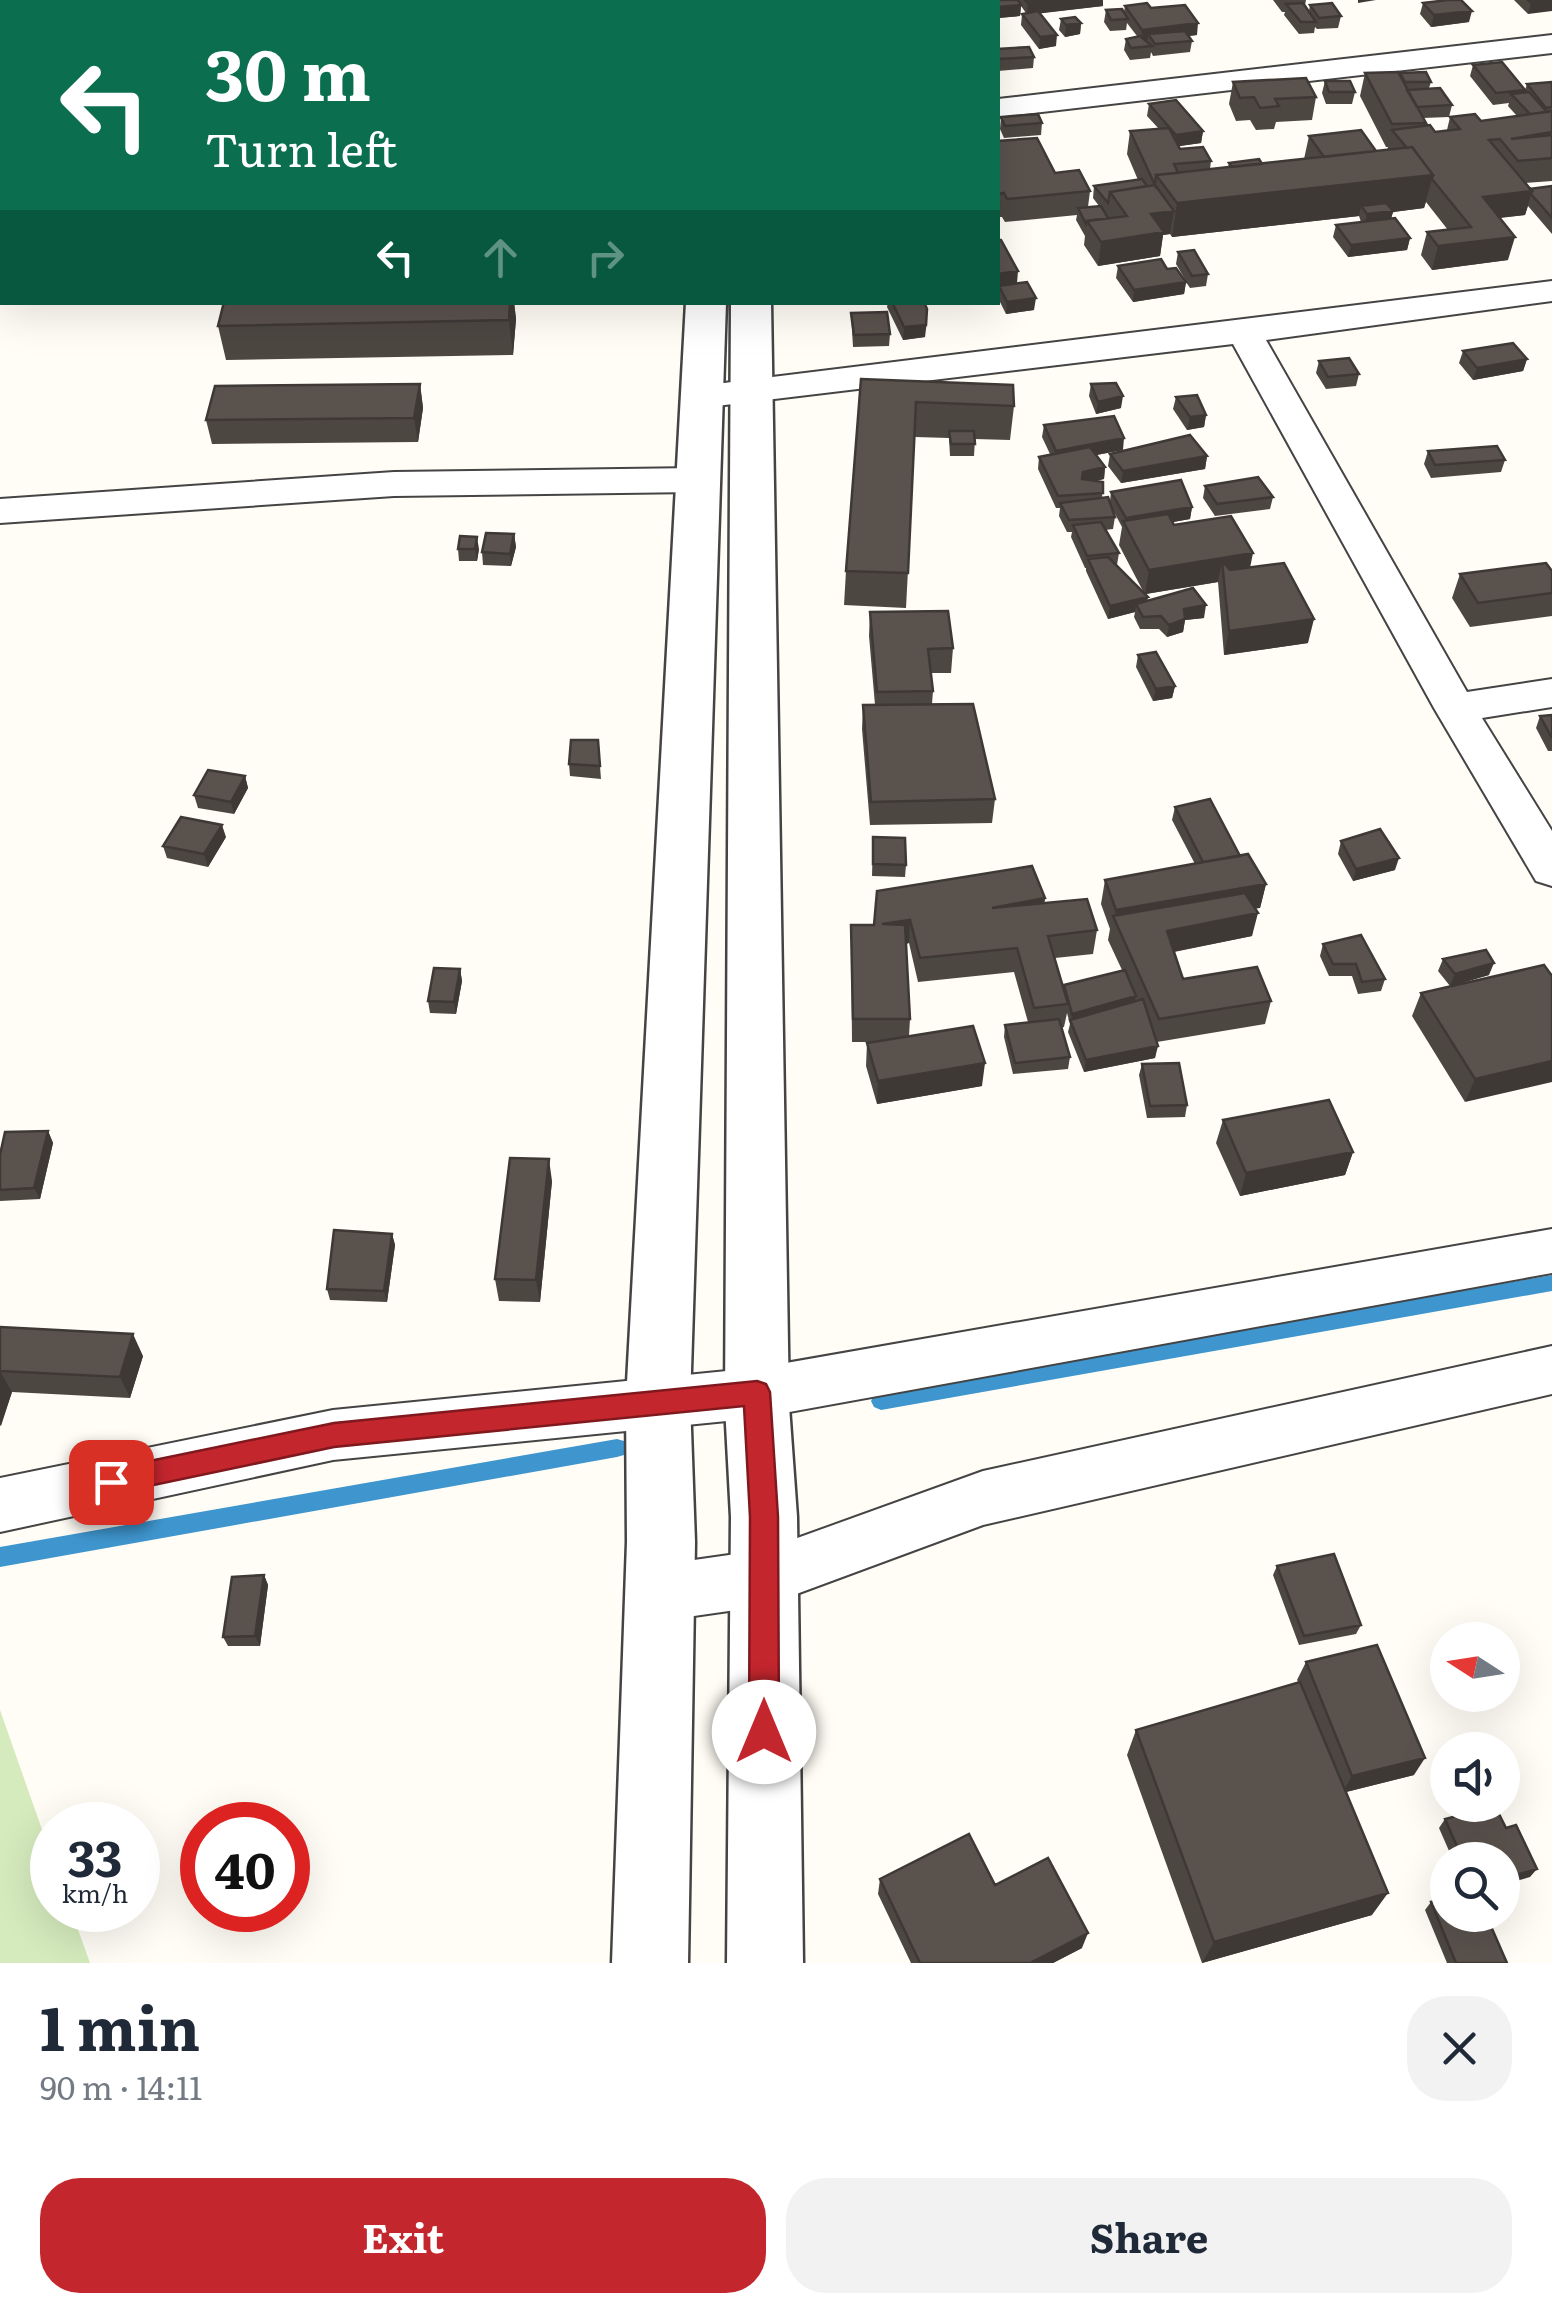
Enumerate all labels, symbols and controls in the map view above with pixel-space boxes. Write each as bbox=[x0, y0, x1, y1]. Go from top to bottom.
text: 30 m bbox=[205, 19, 371, 123]
icon: left bbox=[40, 40, 170, 170]
text: Turn left bbox=[205, 114, 397, 181]
icon: left bbox=[368, 230, 423, 285]
icon: ahead bbox=[473, 230, 528, 285]
icon: right bbox=[578, 230, 633, 285]
pin bbox=[69, 1440, 154, 1525]
icon: arrive bbox=[84, 1455, 139, 1510]
north arrow bbox=[1430, 1622, 1520, 1712]
map controls bbox=[1430, 1622, 1520, 1932]
position arrow bbox=[712, 1680, 816, 1784]
button: sound bbox=[1430, 1732, 1520, 1822]
speed limit sign: 40 bbox=[180, 1802, 310, 1932]
text: 33 bbox=[68, 1818, 122, 1892]
button: search bbox=[1430, 1842, 1520, 1932]
text: km/h bbox=[62, 1874, 128, 1911]
text: 1 min bbox=[40, 1980, 200, 2069]
button: close bbox=[1407, 1996, 1512, 2101]
text: 90 m · 14:11 bbox=[40, 2062, 202, 2110]
button: Exit bbox=[40, 2178, 766, 2293]
button: Share bbox=[786, 2178, 1512, 2293]

